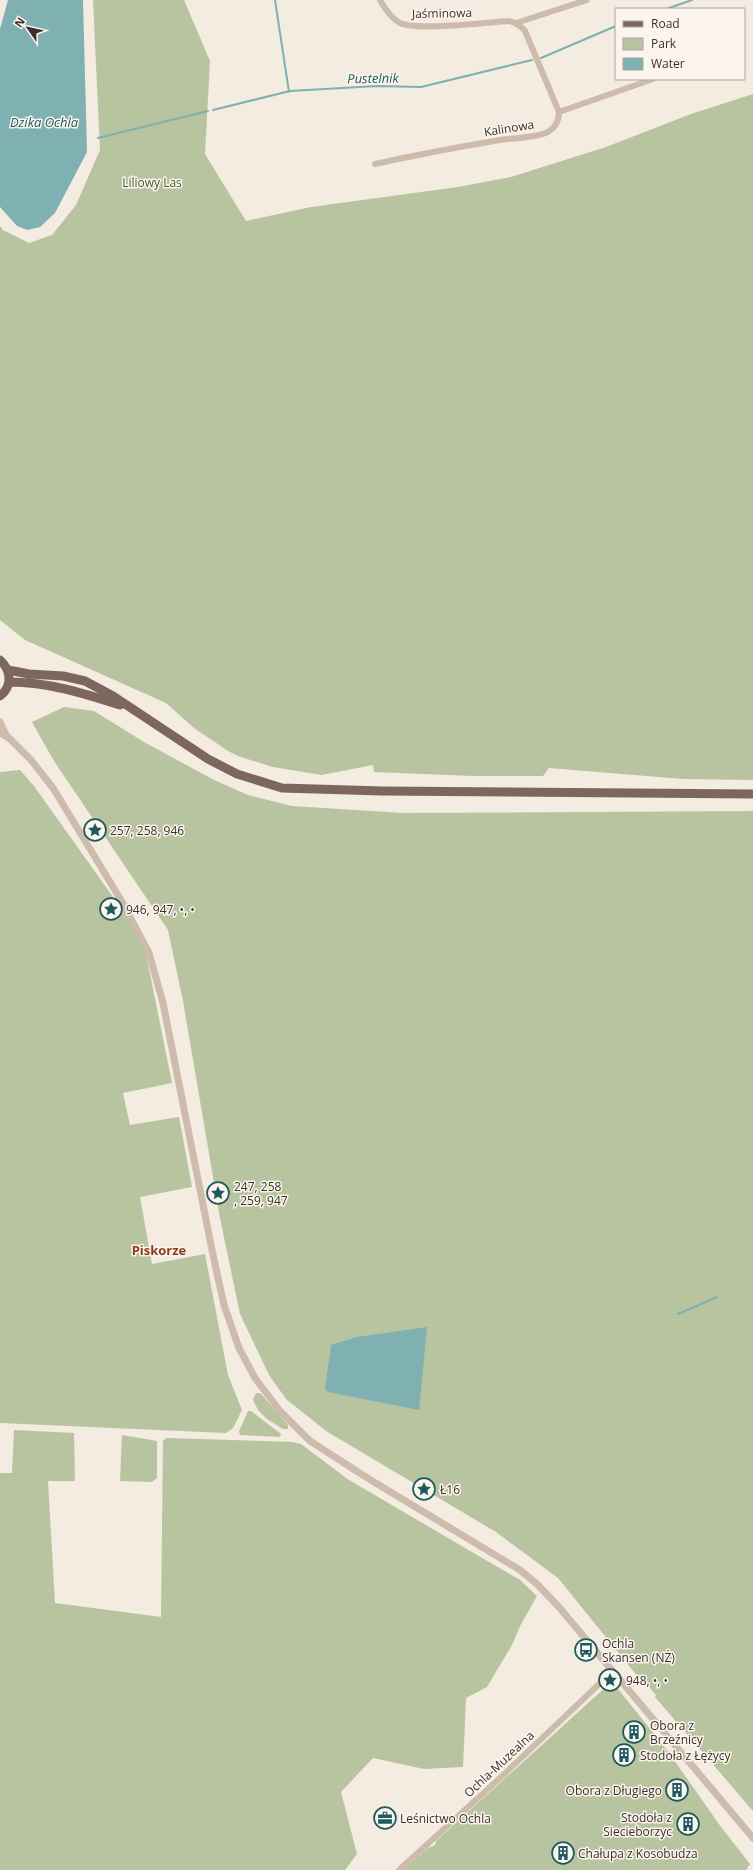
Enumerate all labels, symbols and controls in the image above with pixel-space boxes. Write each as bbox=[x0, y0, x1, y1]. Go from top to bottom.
street label: Jaśminowa bbox=[411, 4, 472, 22]
north arrow bbox=[8, 8, 48, 48]
legend bbox=[615, 8, 745, 80]
text: N bbox=[11, 14, 28, 30]
text: Road bbox=[651, 15, 680, 32]
text: Park bbox=[651, 35, 677, 52]
text: Water bbox=[651, 55, 685, 72]
water label: Pustelnik bbox=[347, 69, 400, 87]
water label: Dzika Ochla bbox=[10, 113, 79, 131]
street label: Kalinowa bbox=[483, 116, 535, 140]
park label: Liliowy Las bbox=[122, 174, 182, 191]
place icon: 257, 258, 946 bbox=[82, 817, 108, 843]
place label: 257, 258, 946 bbox=[110, 822, 184, 839]
place icon: 946, 947, •, • bbox=[98, 896, 124, 922]
place label: 946, 947, •, • bbox=[126, 901, 195, 918]
place label: 247, 258 , 259, 947 bbox=[234, 1178, 288, 1209]
place icon: 247, 258 , 259, 947 bbox=[205, 1180, 231, 1206]
district label: Piskorze bbox=[132, 1241, 187, 1259]
place icon: Ł16 bbox=[411, 1476, 437, 1502]
place label: Ł16 bbox=[440, 1481, 460, 1498]
place label: Ochla Skansen (NŻ) bbox=[602, 1635, 675, 1666]
bus stop icon: Ochla Skansen (NŻ) bbox=[573, 1637, 599, 1663]
place icon: 948, •, • bbox=[597, 1667, 623, 1693]
place label: 948, •, • bbox=[626, 1672, 668, 1689]
place label: Obora z Brzeźnicy bbox=[650, 1717, 704, 1748]
building icon: Obora z Brzeźnicy bbox=[621, 1719, 647, 1745]
street label: Ochla-Muzealna bbox=[460, 1727, 538, 1801]
building icon: Stodoła z Łężycy bbox=[611, 1742, 637, 1768]
place label: Stodoła z Łężycy bbox=[640, 1747, 732, 1764]
building icon: Obora z Długiego bbox=[664, 1777, 690, 1803]
place label: Obora z Długiego bbox=[566, 1782, 662, 1799]
office icon: Leśnictwo Ochla bbox=[372, 1805, 398, 1831]
place label: Stodoła z Siecieborzyc bbox=[603, 1809, 672, 1840]
place label: Leśnictwo Ochla bbox=[400, 1810, 491, 1827]
building icon: Stodoła z Siecieborzyc bbox=[675, 1811, 701, 1837]
building icon: Chałupa z Kosobudza bbox=[550, 1840, 576, 1866]
place label: Chałupa z Kosobudza bbox=[578, 1845, 698, 1862]

